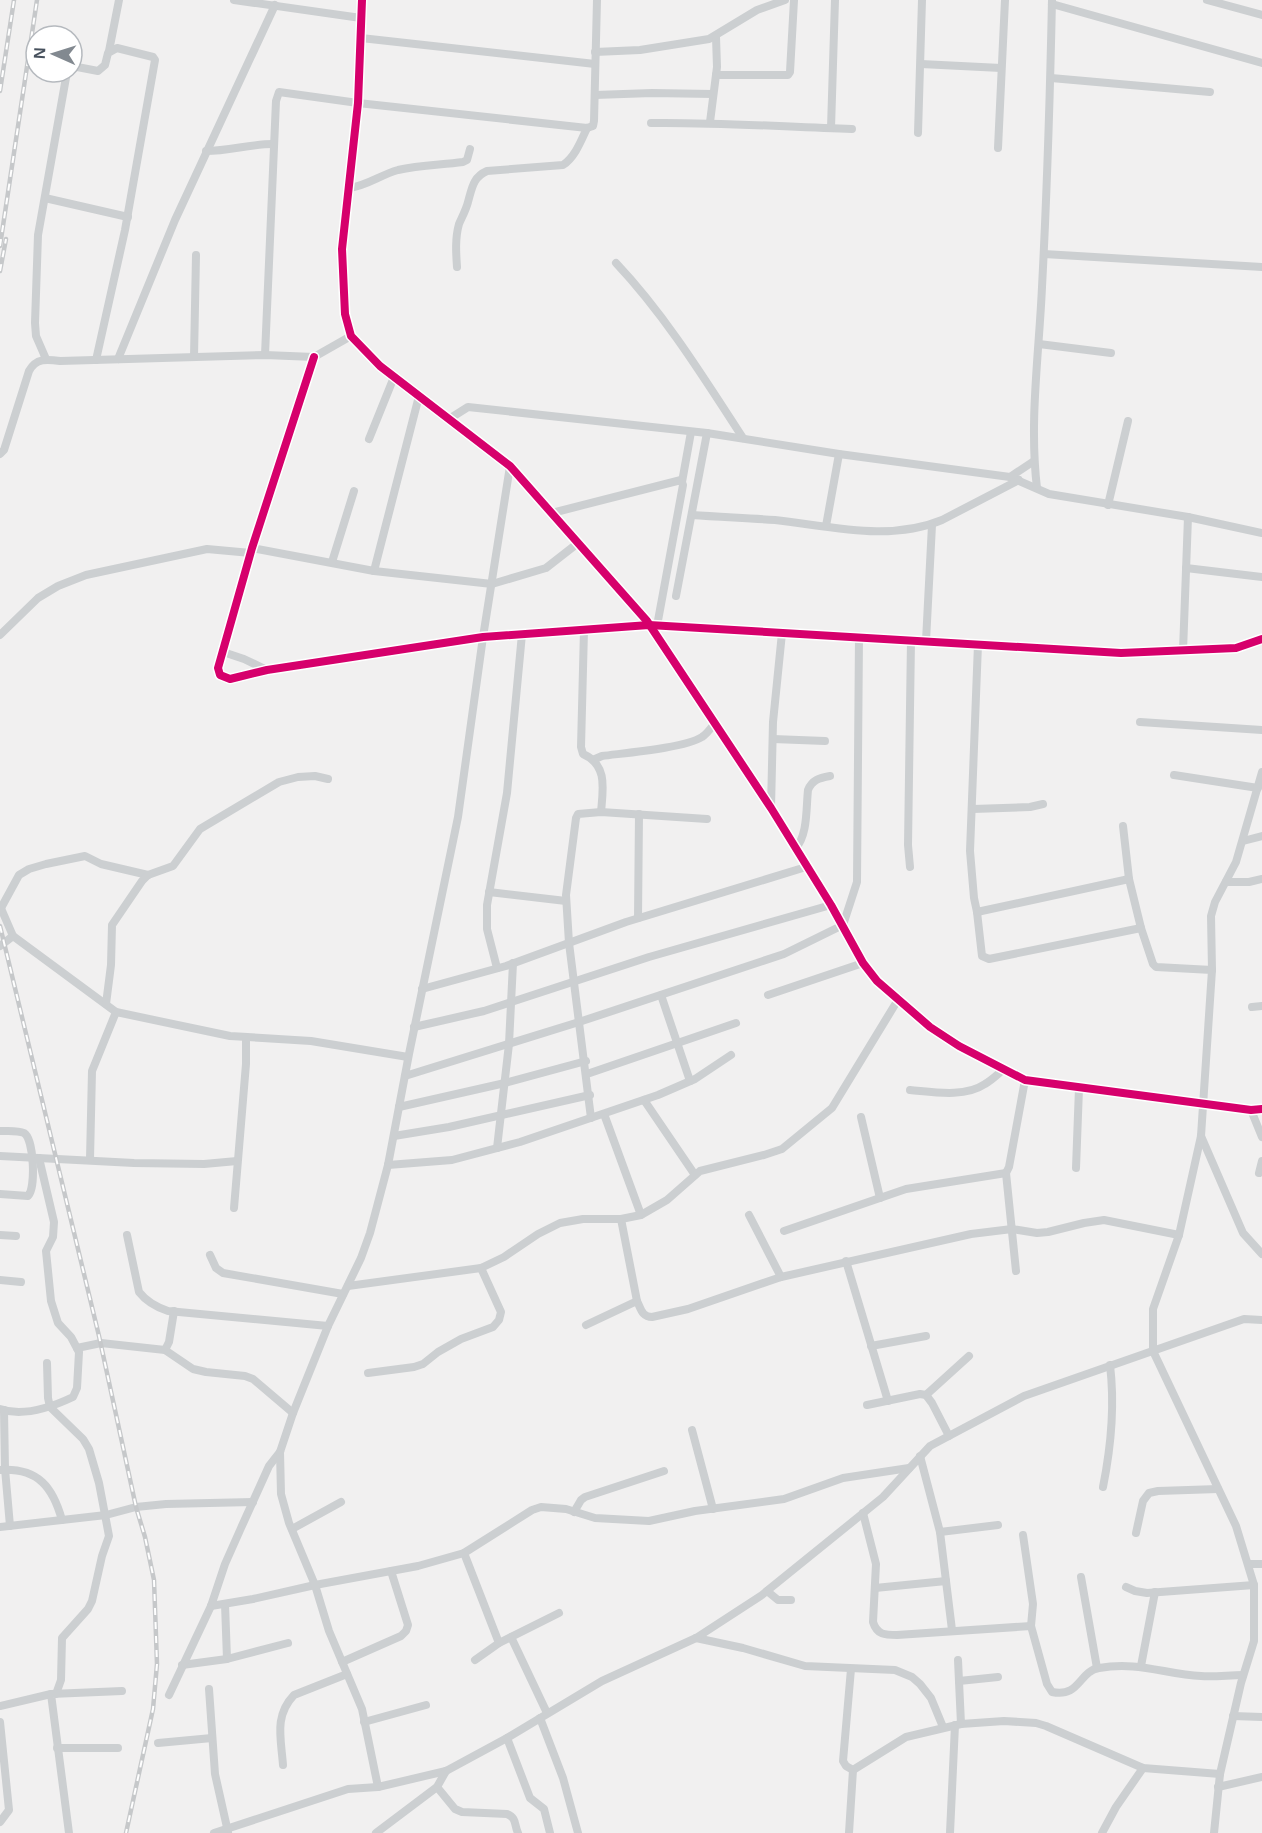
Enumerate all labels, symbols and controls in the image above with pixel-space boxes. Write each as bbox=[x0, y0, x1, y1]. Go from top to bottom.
north arrow bbox=[24, 24, 84, 84]
text: N bbox=[31, 47, 48, 59]

